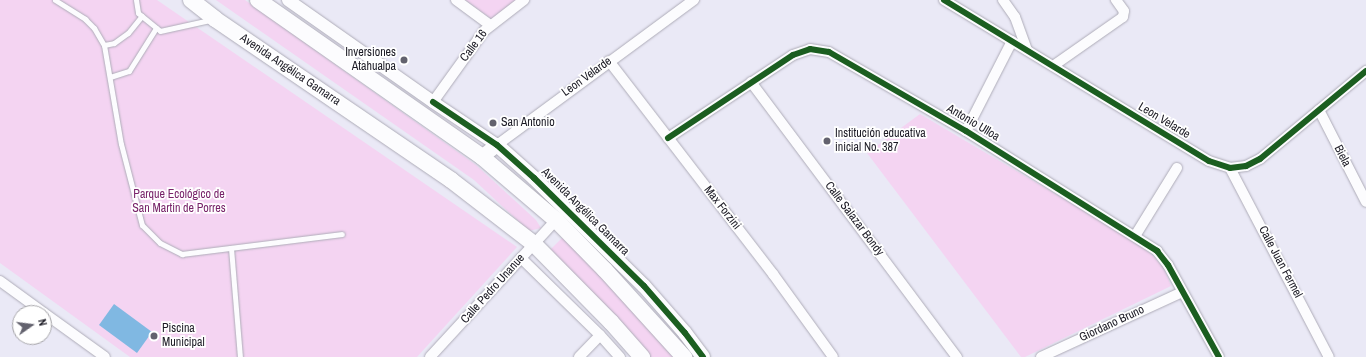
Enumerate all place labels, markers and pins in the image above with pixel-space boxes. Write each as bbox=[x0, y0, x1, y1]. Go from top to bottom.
place label: Inversiones Atahualpa bbox=[345, 46, 396, 74]
marker: Inversiones Atahualpa bbox=[399, 55, 409, 65]
place label: San Antonio bbox=[501, 116, 555, 130]
marker: San Antonio bbox=[488, 118, 498, 128]
place label: Institución educativa inicial No. 387 bbox=[835, 127, 926, 155]
marker: Institución educativa inicial No. 387 bbox=[822, 136, 832, 146]
place label: Piscina Municipal bbox=[162, 322, 205, 350]
marker: Piscina Municipal bbox=[149, 331, 159, 341]

